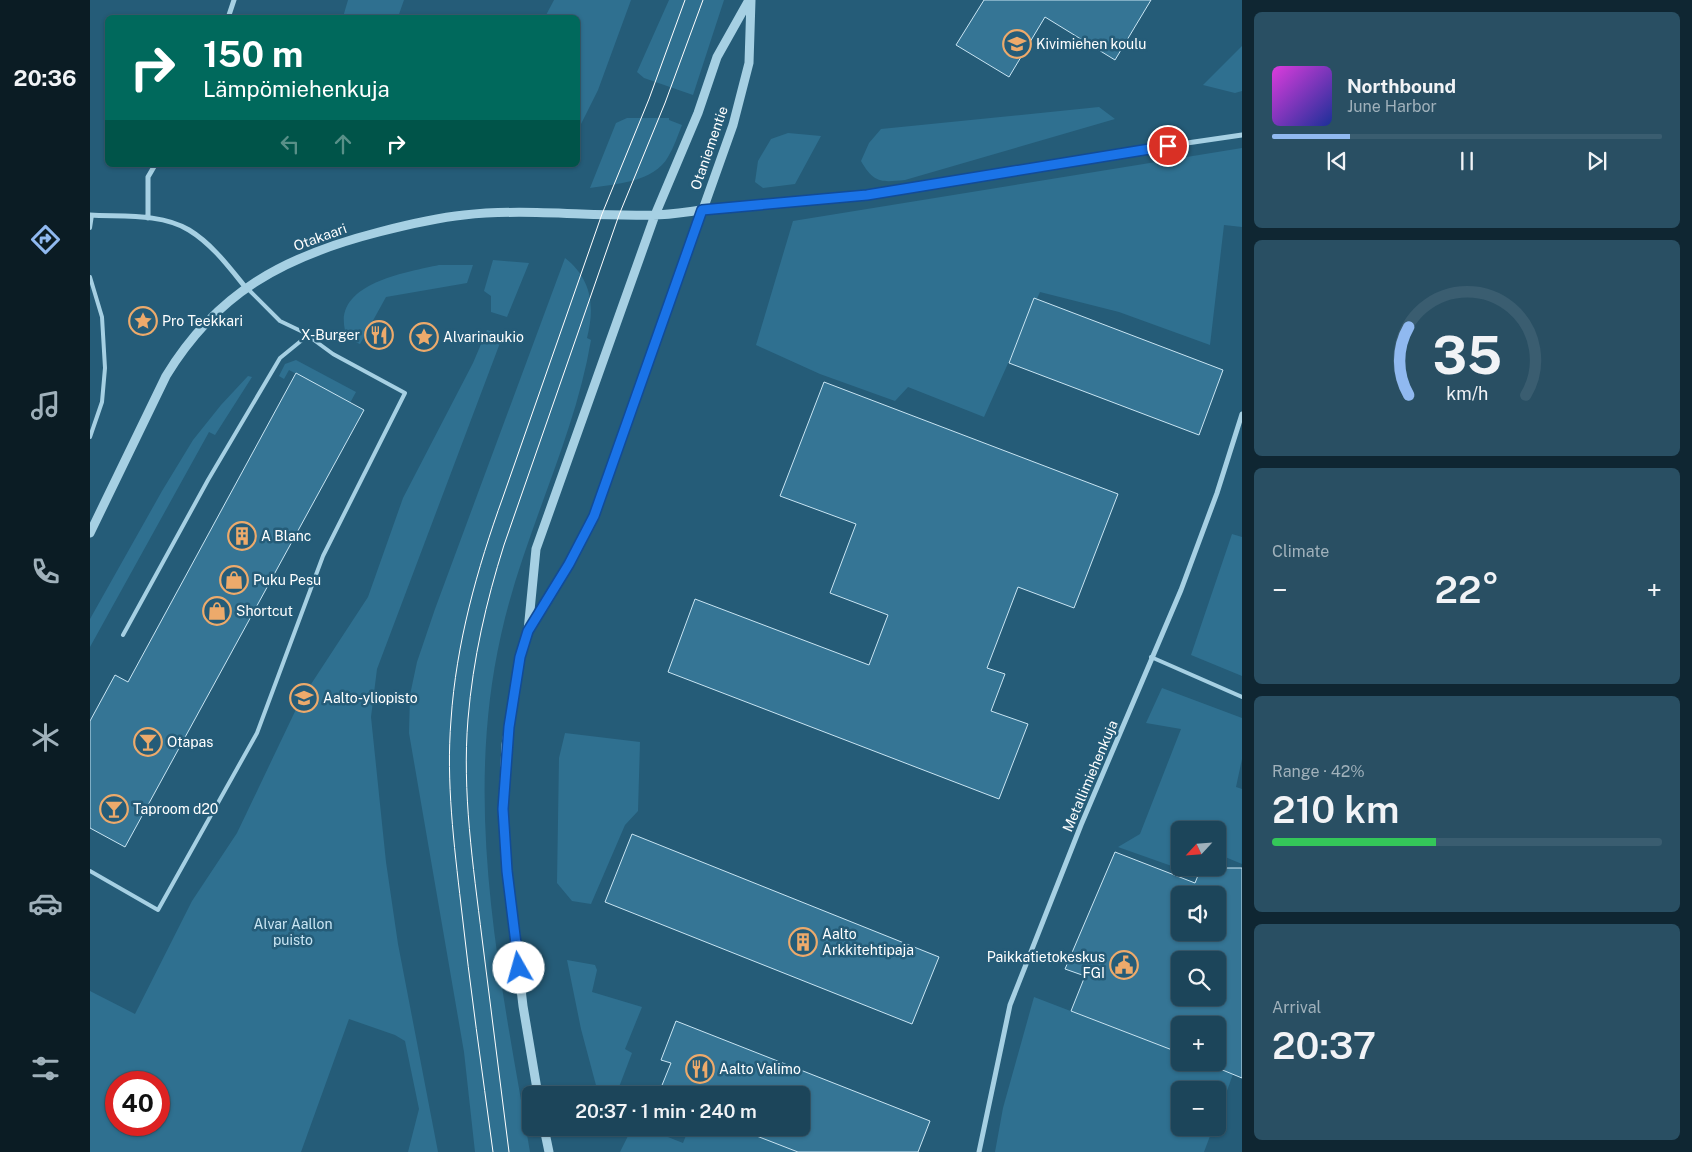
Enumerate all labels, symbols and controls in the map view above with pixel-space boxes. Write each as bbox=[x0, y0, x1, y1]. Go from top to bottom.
school or university icon: Kivimiehen koulu bbox=[1002, 29, 1032, 59]
text: 150 m bbox=[203, 34, 303, 75]
icon: right bbox=[120, 35, 185, 100]
place label: Kivimiehen koulu bbox=[1036, 36, 1146, 52]
text: 20:36 bbox=[13, 65, 77, 91]
text: Northbound bbox=[1347, 75, 1456, 97]
text: Lämpömiehenkuja bbox=[203, 76, 390, 102]
text: June Harbor bbox=[1347, 97, 1437, 116]
street label: Otaniementie bbox=[687, 104, 731, 192]
pin bbox=[1147, 125, 1189, 167]
icon: left bbox=[276, 130, 304, 158]
icon: ahead bbox=[329, 130, 357, 158]
icon: right bbox=[382, 130, 410, 158]
icon: arrive bbox=[1154, 132, 1182, 160]
icon: previous bbox=[1323, 147, 1351, 175]
icon: pause bbox=[1453, 147, 1481, 175]
icon: next bbox=[1583, 147, 1611, 175]
street label: Otakaari bbox=[291, 220, 349, 254]
icon: directions bbox=[28, 222, 63, 257]
place icon: Pro Teekkari bbox=[128, 306, 158, 336]
place label: Pro Teekkari bbox=[162, 313, 243, 329]
restaurant icon: X-Burger bbox=[364, 320, 394, 350]
place icon: Alvarinaukio bbox=[409, 322, 439, 352]
text: 35 bbox=[1432, 325, 1502, 386]
place label: X-Burger bbox=[301, 327, 360, 343]
place label: Alvarinaukio bbox=[443, 329, 524, 345]
text: km/h bbox=[1446, 383, 1488, 404]
icon: music bbox=[28, 388, 63, 423]
building icon: A Blanc bbox=[227, 521, 257, 551]
place label: A Blanc bbox=[261, 528, 311, 544]
text: Climate bbox=[1272, 542, 1329, 561]
icon: phone bbox=[28, 554, 63, 589]
shop icon: Puku Pesu bbox=[219, 565, 249, 595]
text: 22° bbox=[1435, 567, 1499, 612]
place label: Puku Pesu bbox=[253, 572, 321, 588]
text: − bbox=[1272, 573, 1288, 606]
text: + bbox=[1646, 573, 1662, 606]
shop icon: Shortcut bbox=[202, 596, 232, 626]
place label: Shortcut bbox=[236, 603, 293, 619]
school or university icon: Aalto-yliopisto bbox=[289, 683, 319, 713]
place label: Aalto-yliopisto bbox=[323, 690, 418, 706]
street label: Metallimiehenkuja bbox=[1059, 718, 1121, 834]
icon: climate bbox=[28, 720, 63, 755]
bar icon: Otapas bbox=[133, 727, 163, 757]
place label: Otapas bbox=[167, 734, 213, 750]
text: Range · 42% bbox=[1272, 762, 1365, 781]
text: 210 km bbox=[1272, 787, 1399, 832]
bar icon: Taproom d20 bbox=[99, 794, 129, 824]
place label: Taproom d20 bbox=[133, 801, 218, 817]
north arrow bbox=[1171, 821, 1226, 876]
map controls bbox=[1171, 821, 1226, 1136]
icon: car bbox=[28, 886, 63, 921]
button: sound bbox=[1171, 886, 1226, 941]
park label: Alvar Aallon puisto bbox=[253, 916, 333, 948]
place label: Aalto Arkkitehtipaja bbox=[822, 926, 914, 958]
building icon: Aalto Arkkitehtipaja bbox=[788, 927, 818, 957]
position arrow bbox=[492, 941, 544, 993]
place label: Paikkatietokeskus FGI bbox=[987, 949, 1105, 981]
public building icon: Paikkatietokeskus FGI bbox=[1109, 950, 1139, 980]
button: search bbox=[1171, 951, 1226, 1006]
text: Arrival bbox=[1272, 998, 1321, 1017]
button: + bbox=[1171, 1016, 1226, 1071]
text: 20:37 bbox=[1272, 1023, 1376, 1068]
icon: filters bbox=[28, 1051, 63, 1086]
restaurant icon: Aalto Valimo bbox=[685, 1054, 715, 1084]
place label: Aalto Valimo bbox=[719, 1061, 801, 1077]
speed limit sign: 40 bbox=[105, 1071, 170, 1136]
button: − bbox=[1171, 1081, 1226, 1136]
text: 20:37 · 1 min · 240 m bbox=[575, 1100, 757, 1122]

